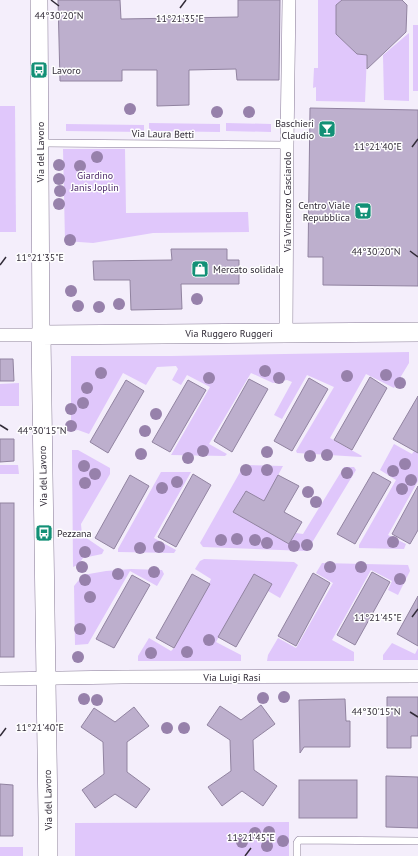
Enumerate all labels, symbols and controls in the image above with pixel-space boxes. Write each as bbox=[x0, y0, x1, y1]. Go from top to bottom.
text: 44°30'20"N bbox=[34, 9, 84, 22]
text: 11°21'35"E bbox=[156, 12, 204, 25]
bus stop icon: Lavoro bbox=[29, 60, 49, 80]
place label: Lavoro bbox=[52, 64, 81, 77]
place label: Baschieri Claudio bbox=[275, 117, 314, 142]
bar icon: Baschieri Claudio bbox=[317, 119, 337, 139]
street label: Via del Lavoro bbox=[34, 122, 47, 183]
street label: Via Laura Betti bbox=[131, 127, 194, 141]
text: 11°21'40"E bbox=[354, 140, 402, 153]
street label: Via Vincenzo Casciarolo bbox=[281, 152, 294, 253]
park label: Giardino Janis Joplin bbox=[70, 169, 119, 194]
place label: Centro Viale Repubblica bbox=[298, 199, 350, 224]
supermarket icon: Centro Viale Repubblica bbox=[353, 201, 373, 221]
text: 44°30'20"N bbox=[351, 245, 401, 258]
text: 11°21'35"E bbox=[16, 251, 64, 264]
shop icon: Mercato solidale bbox=[190, 259, 210, 279]
place label: Mercato solidale bbox=[213, 263, 284, 276]
street label: Via Ruggero Ruggeri bbox=[184, 327, 273, 340]
text: 44°30'15"N bbox=[17, 424, 67, 437]
street label: Via del Lavoro bbox=[36, 445, 50, 508]
bus stop icon: Pezzana bbox=[34, 523, 54, 543]
place label: Pezzana bbox=[57, 527, 92, 540]
text: 11°21'45"E bbox=[354, 611, 402, 624]
street label: Via Luigi Rasi bbox=[202, 671, 261, 684]
text: 44°30'15"N bbox=[351, 705, 401, 718]
text: 11°21'40"E bbox=[16, 721, 64, 734]
street label: Via del Lavoro bbox=[41, 769, 55, 832]
text: 11°21'45"E bbox=[227, 831, 275, 844]

